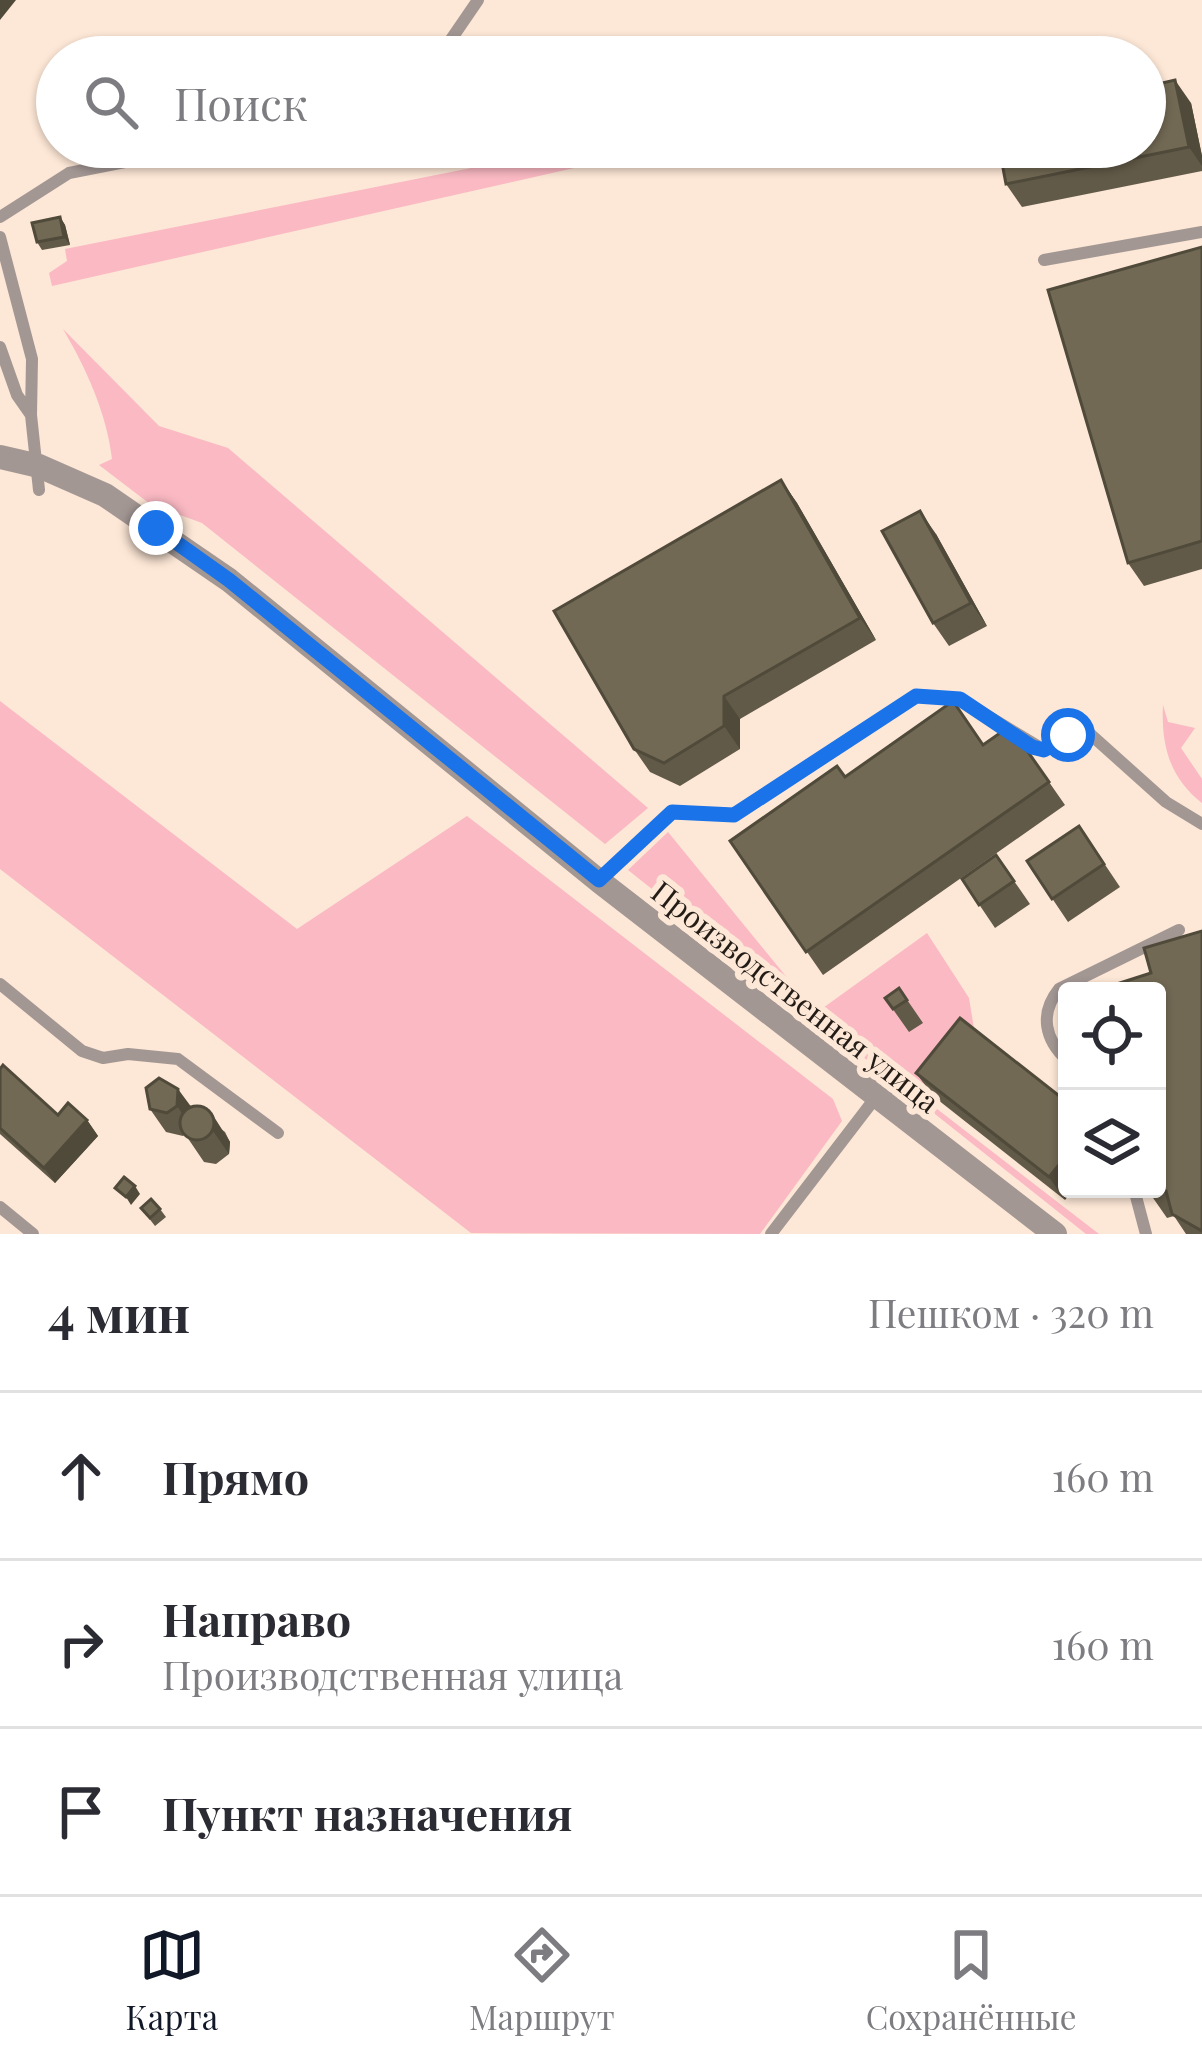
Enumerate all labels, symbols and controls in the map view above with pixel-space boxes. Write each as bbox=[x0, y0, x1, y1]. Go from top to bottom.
search box bbox=[36, 36, 1166, 168]
icon: search bbox=[78, 69, 144, 135]
text: Поиск bbox=[174, 72, 308, 132]
route end bbox=[129, 501, 183, 555]
route start bbox=[1041, 708, 1095, 762]
street label: Производственная улица bbox=[644, 871, 948, 1121]
map controls bbox=[1058, 982, 1166, 1198]
button: locate bbox=[1058, 982, 1166, 1090]
button: layers bbox=[1058, 1090, 1166, 1198]
text: 4 мин bbox=[48, 1278, 190, 1346]
text: Пешком · 320 m bbox=[868, 1286, 1154, 1338]
icon: ahead bbox=[48, 1443, 114, 1509]
text: Прямо bbox=[162, 1446, 309, 1506]
text: 160 m bbox=[1052, 1450, 1154, 1502]
text: Направо bbox=[162, 1588, 351, 1648]
icon: right bbox=[48, 1611, 114, 1677]
text: 160 m bbox=[1052, 1618, 1154, 1670]
text: Производственная улица bbox=[162, 1648, 623, 1700]
icon: arrive bbox=[48, 1779, 114, 1845]
text: Пункт назначения bbox=[162, 1782, 573, 1842]
tab: Карта bbox=[125, 1922, 218, 2038]
tab: Маршрут bbox=[469, 1922, 615, 2038]
tab: Сохранённые bbox=[866, 1922, 1077, 2038]

